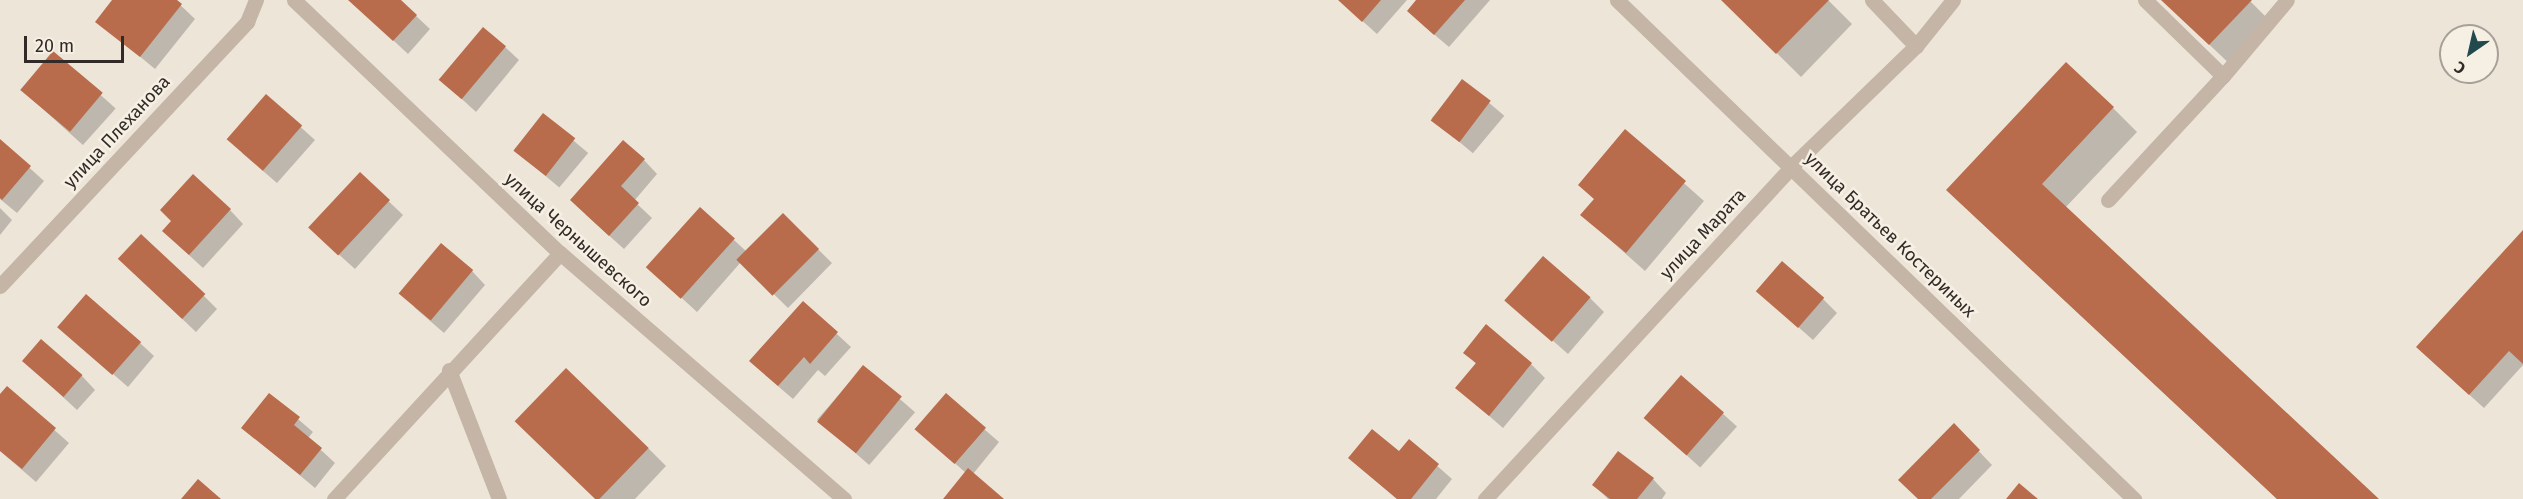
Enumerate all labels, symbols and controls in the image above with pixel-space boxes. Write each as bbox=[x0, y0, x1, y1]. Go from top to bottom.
scale bar bbox=[27, 24, 128, 62]
north arrow bbox=[2439, 24, 2499, 84]
text: 20 m bbox=[35, 35, 74, 57]
text: С bbox=[2451, 57, 2469, 78]
street label: улица Плеханова bbox=[59, 71, 175, 193]
street label: улица Братьев Костериных bbox=[1800, 148, 1980, 322]
street label: улица Чернышевского bbox=[500, 168, 656, 312]
street label: улица Марата bbox=[1656, 184, 1750, 284]

